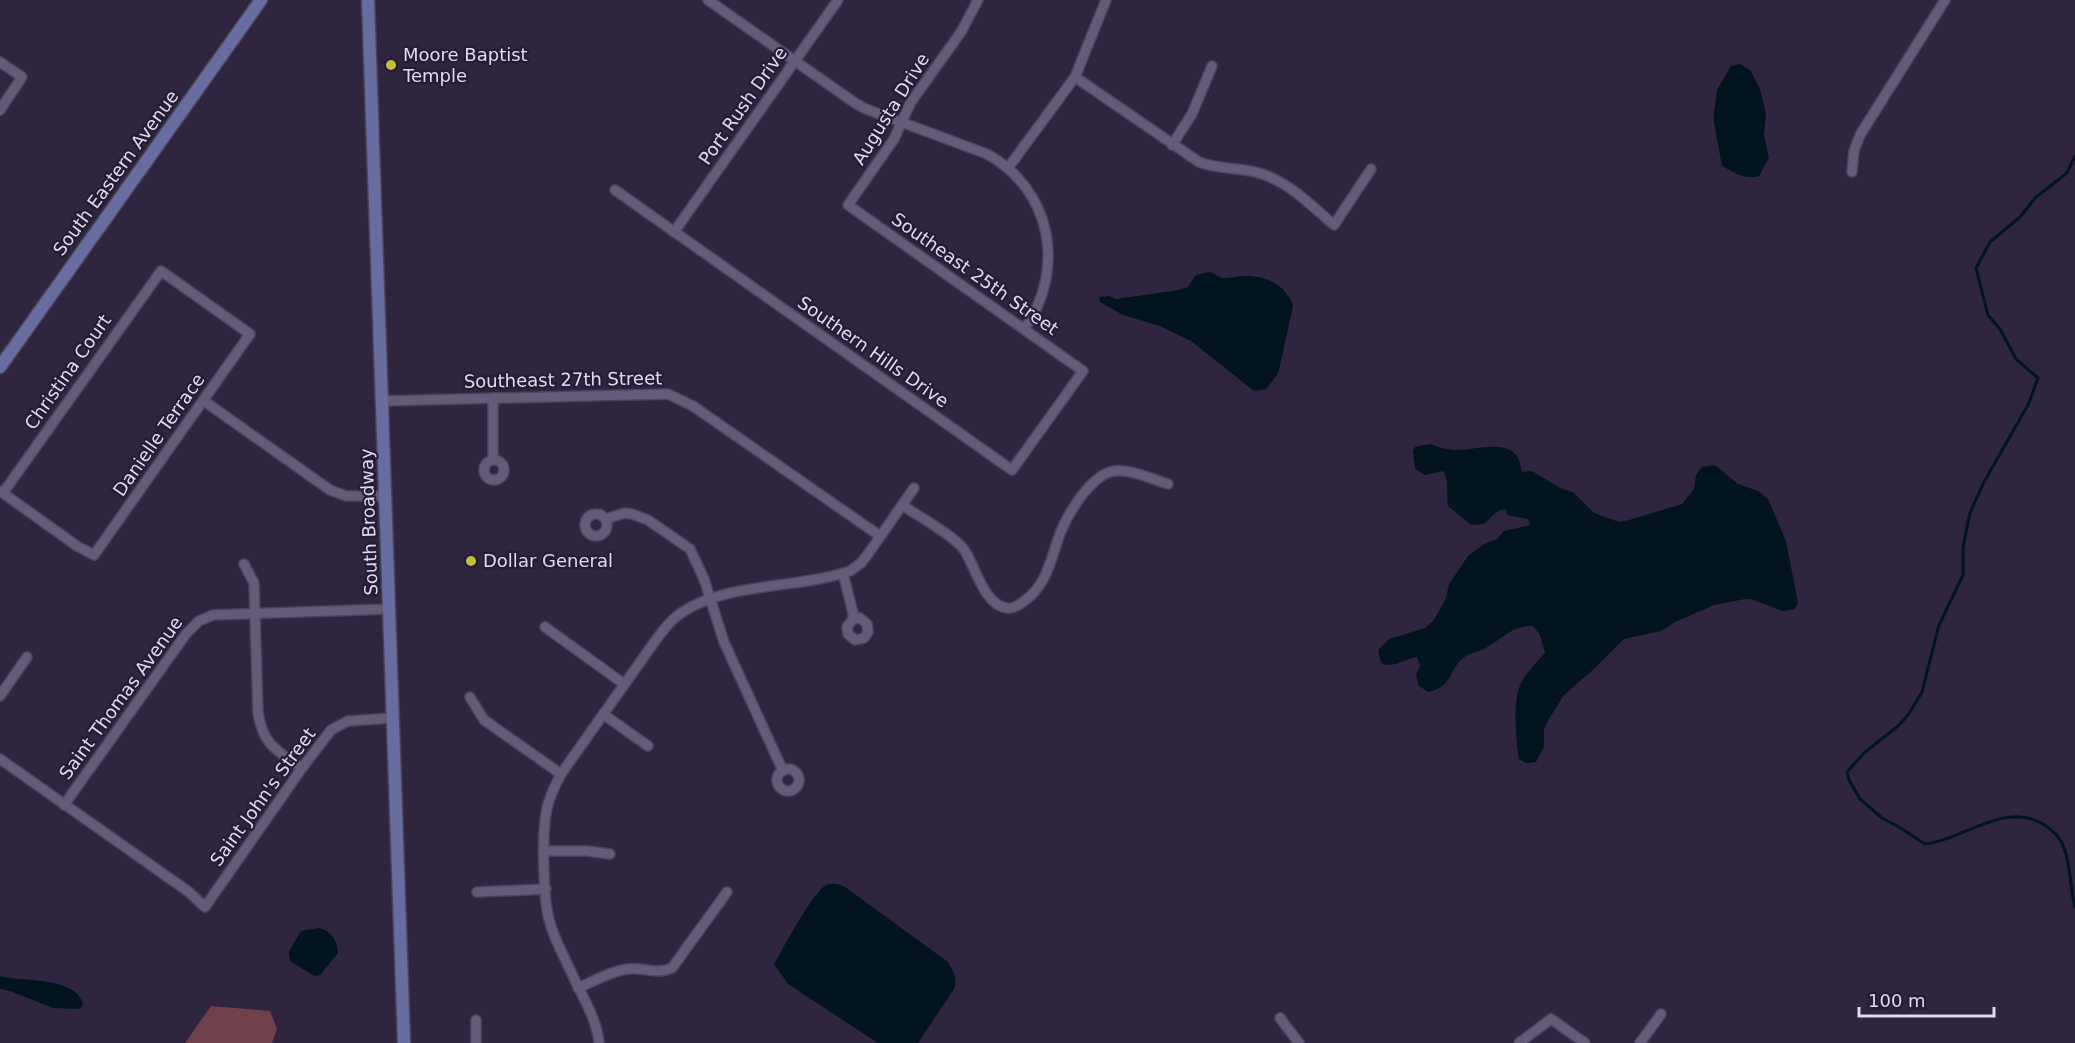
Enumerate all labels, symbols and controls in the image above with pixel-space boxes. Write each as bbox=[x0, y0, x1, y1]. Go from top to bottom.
street label: Port Rush Drive bbox=[694, 43, 791, 169]
place label: Moore Baptist Temple bbox=[402, 44, 528, 86]
street label: Augusta Drive bbox=[848, 49, 933, 168]
marker: Moore Baptist Temple bbox=[384, 58, 398, 72]
street label: South Eastern Avenue bbox=[49, 86, 183, 259]
street label: Southeast 25th Street bbox=[888, 208, 1063, 339]
street label: Southern Hills Drive bbox=[794, 292, 953, 412]
street label: Christina Court bbox=[20, 310, 115, 433]
street label: Southeast 27th Street bbox=[464, 367, 662, 392]
street label: Danielle Terrace bbox=[108, 369, 209, 500]
street label: South Broadway bbox=[355, 448, 382, 596]
place label: Dollar General bbox=[483, 550, 613, 571]
marker: Dollar General bbox=[464, 554, 478, 568]
street label: Saint Thomas Avenue bbox=[55, 612, 187, 783]
street label: Saint John's Street bbox=[205, 724, 320, 870]
scale bar bbox=[1859, 980, 1994, 1018]
text: 100 m bbox=[1868, 990, 1926, 1011]

